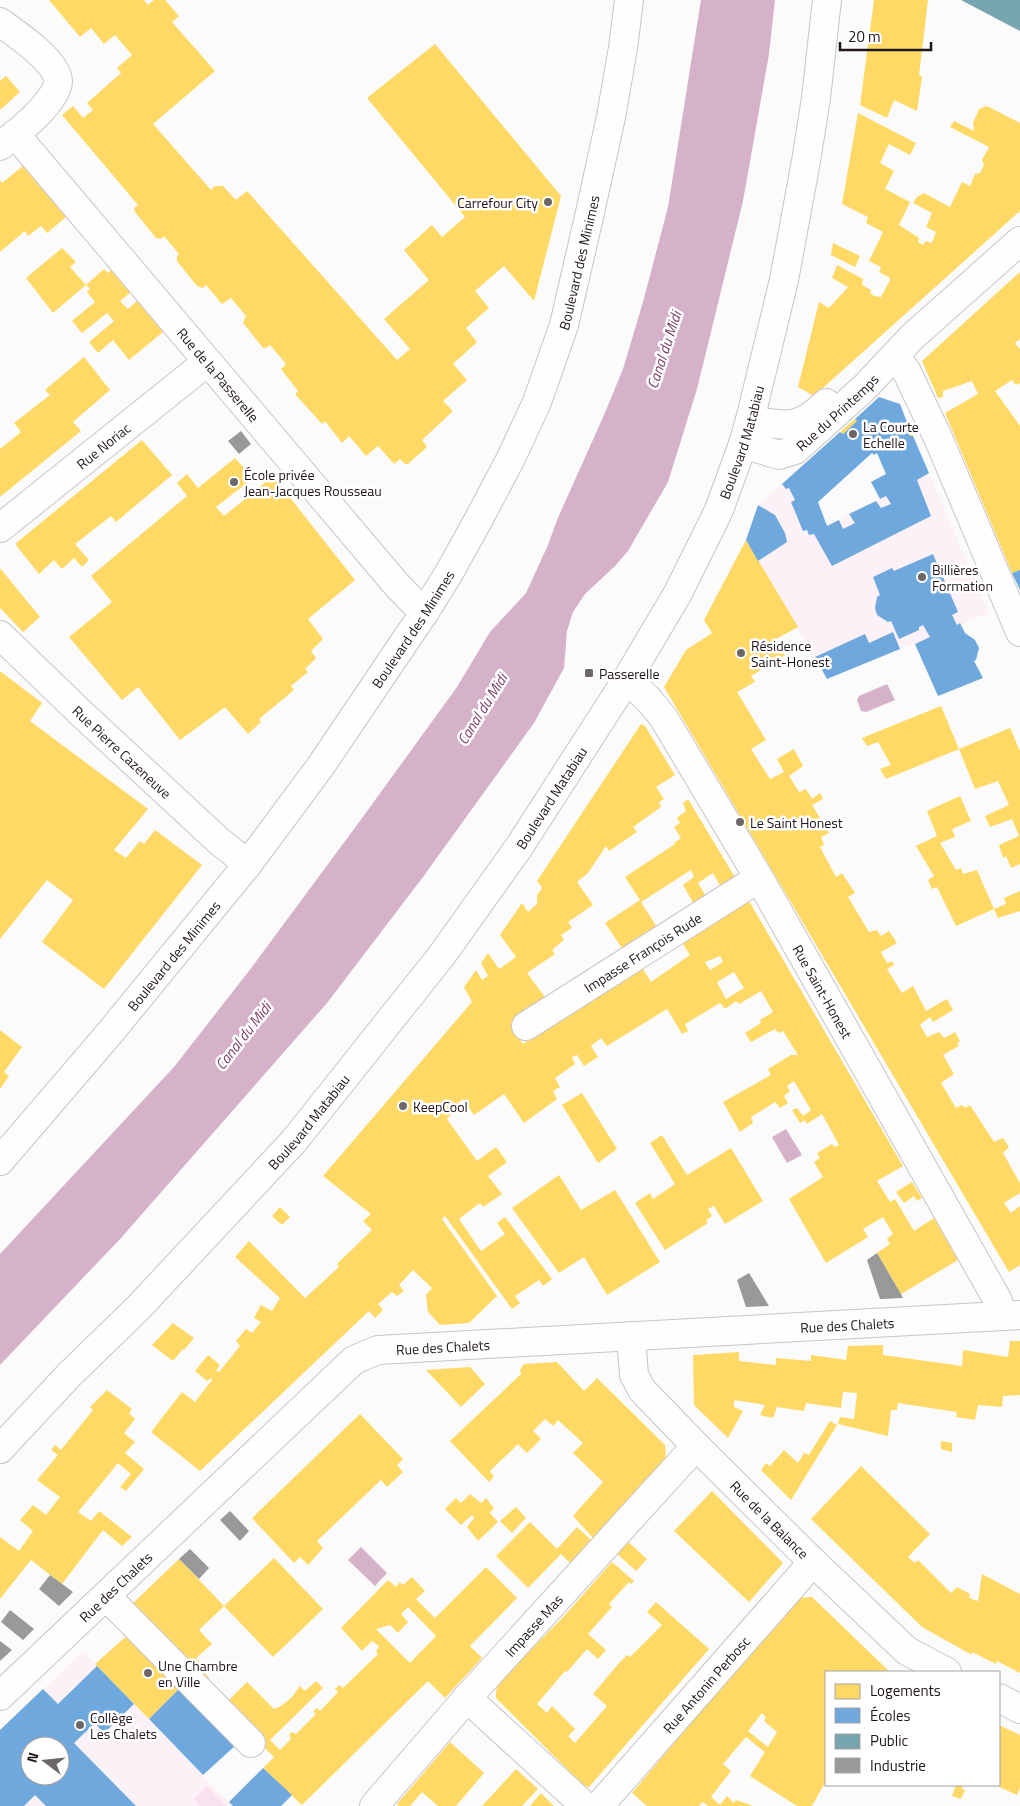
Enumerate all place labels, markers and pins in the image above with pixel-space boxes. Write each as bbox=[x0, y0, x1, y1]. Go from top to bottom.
place label: Carrefour City bbox=[457, 192, 538, 213]
marker: Carrefour City bbox=[542, 196, 554, 208]
place label: La Courte Echelle bbox=[863, 416, 919, 453]
marker: La Courte Echelle bbox=[847, 428, 859, 440]
place label: École privée Jean-Jacques Rousseau bbox=[244, 464, 382, 501]
marker: École privée Jean-Jacques Rousseau bbox=[228, 476, 240, 488]
place label: Billières Formation bbox=[932, 559, 993, 596]
marker: Billières Formation bbox=[916, 571, 928, 583]
place label: Résidence Saint-Honest bbox=[751, 635, 830, 672]
marker: Résidence Saint-Honest bbox=[735, 647, 747, 659]
place label: Passerelle bbox=[599, 663, 660, 684]
marker: Passerelle bbox=[583, 667, 595, 679]
place label: Le Saint Honest bbox=[750, 812, 843, 833]
marker: Le Saint Honest bbox=[734, 816, 746, 828]
place label: KeepCool bbox=[413, 1096, 468, 1117]
marker: KeepCool bbox=[397, 1100, 409, 1112]
place label: Une Chambre en Ville bbox=[158, 1655, 238, 1692]
marker: Une Chambre en Ville bbox=[142, 1667, 154, 1679]
place label: Collège Les Chalets bbox=[90, 1707, 157, 1744]
marker: Collège Les Chalets bbox=[74, 1719, 86, 1731]

